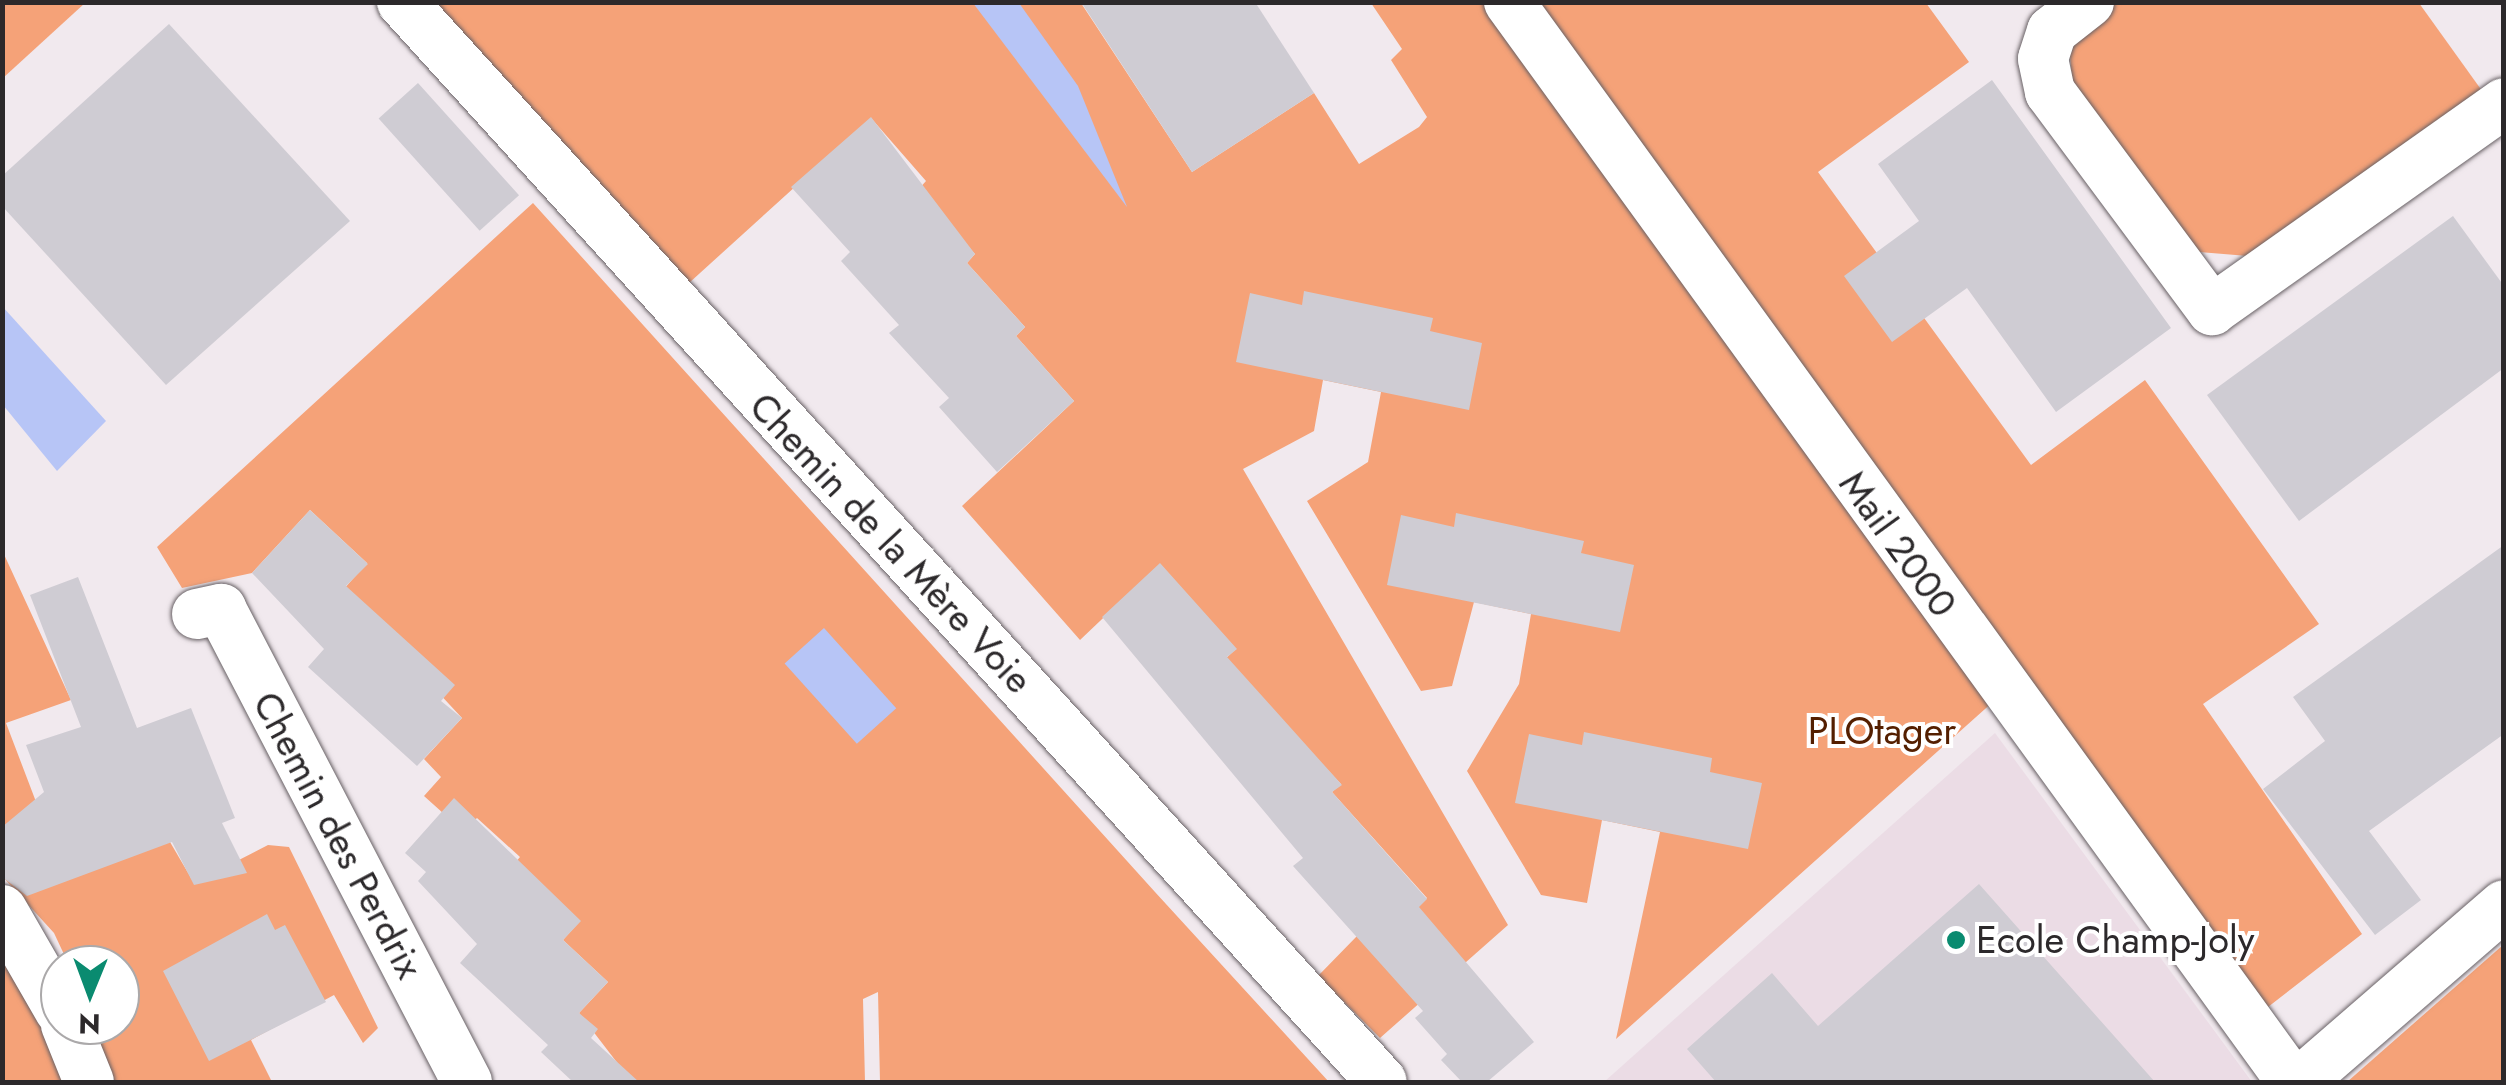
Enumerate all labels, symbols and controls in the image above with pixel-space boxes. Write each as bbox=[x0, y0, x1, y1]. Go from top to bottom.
street label: Chemin de la Mère Voie bbox=[740, 384, 1042, 702]
street label: Mail 2000 bbox=[1830, 462, 1966, 626]
street label: Chemin des Perdrix bbox=[243, 684, 433, 986]
park label: PLOtager bbox=[1808, 708, 1956, 754]
place label: Ecole Champ-Joly bbox=[1976, 917, 2254, 963]
marker: Ecole Champ-Joly bbox=[1945, 929, 1967, 951]
north arrow bbox=[40, 945, 140, 1045]
text: N bbox=[78, 1003, 101, 1044]

